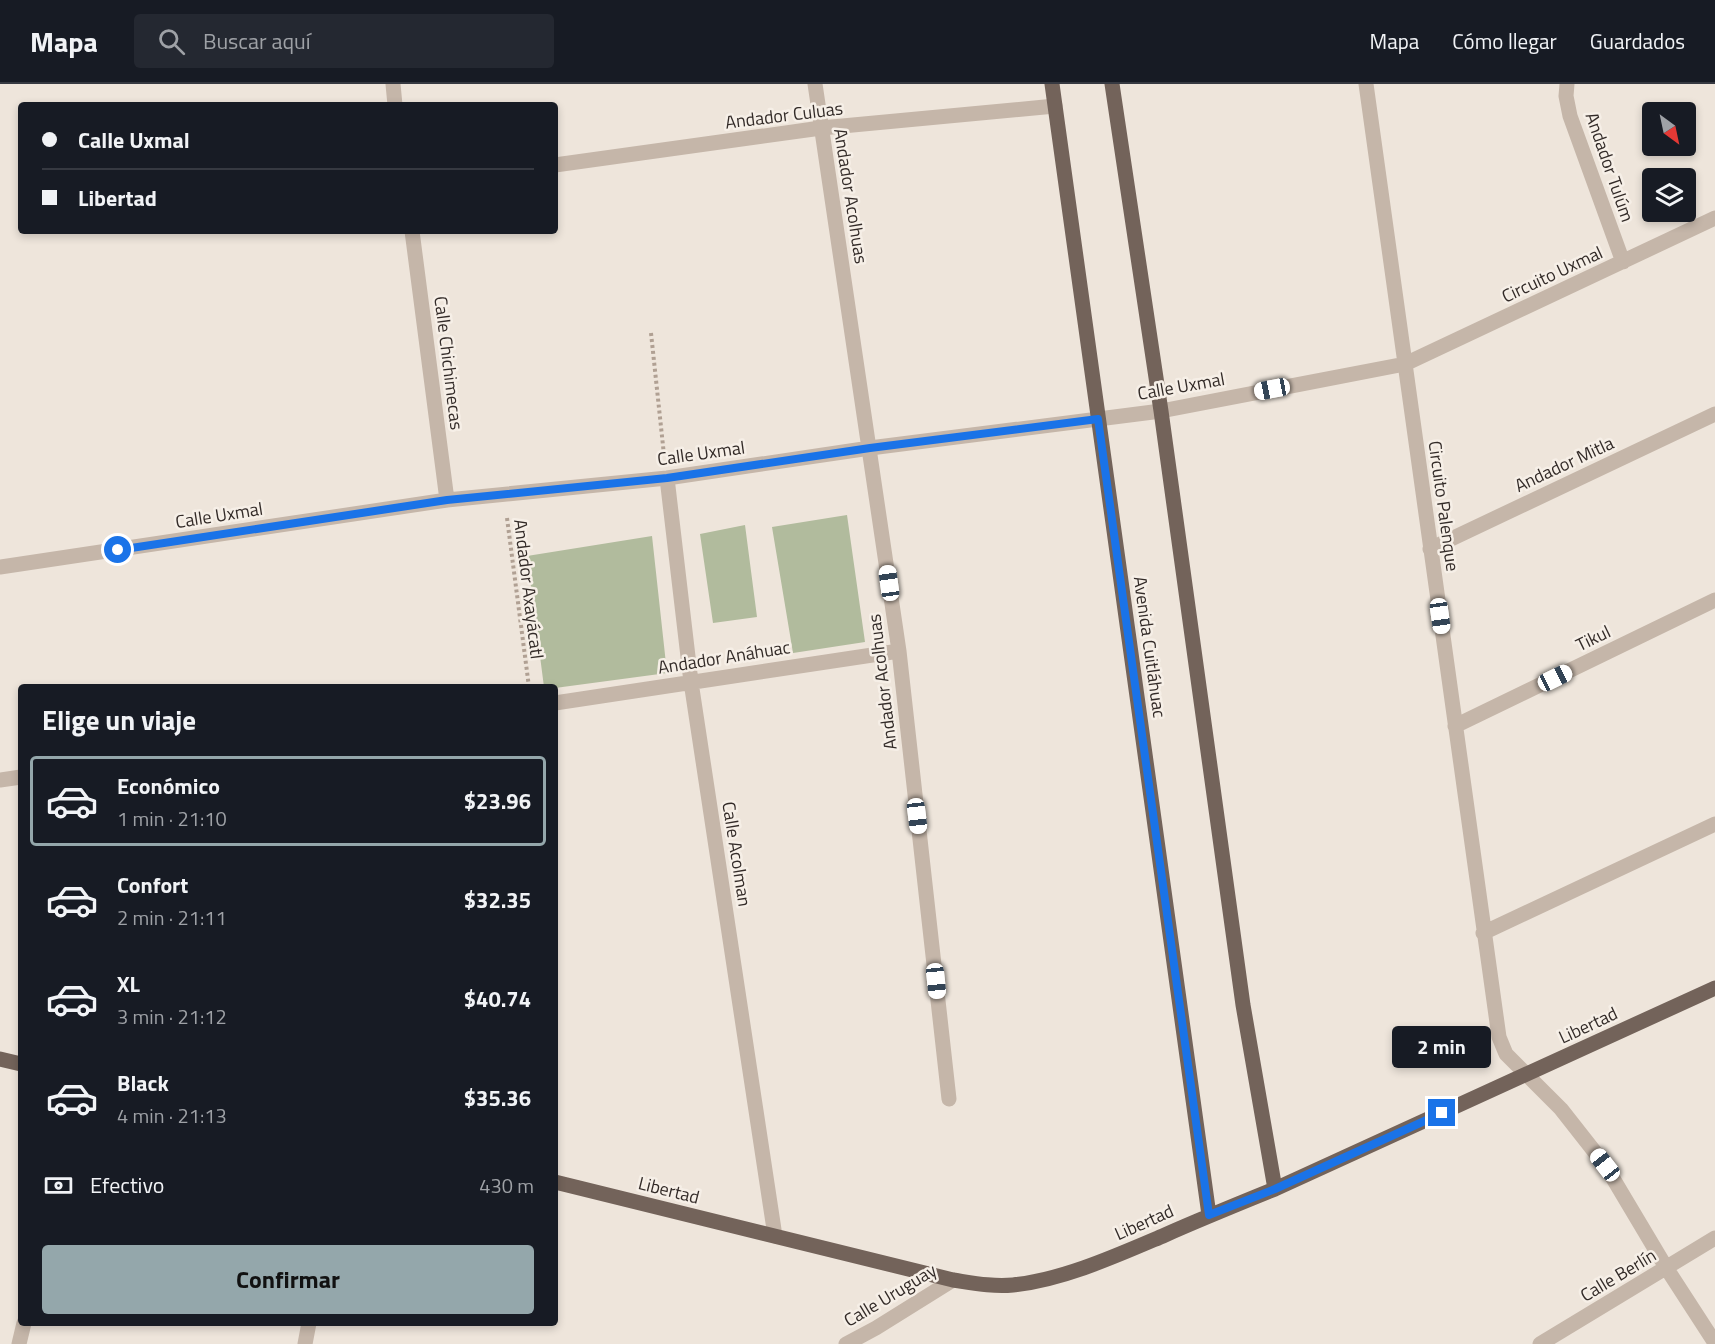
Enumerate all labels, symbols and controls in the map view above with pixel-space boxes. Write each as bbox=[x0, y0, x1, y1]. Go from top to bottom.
search box bbox=[134, 14, 554, 68]
text: Mapa bbox=[30, 20, 98, 63]
text: Buscar aquí bbox=[203, 24, 311, 58]
icon: search bbox=[155, 25, 188, 58]
text: Mapa bbox=[1370, 25, 1419, 57]
text: Cómo llegar bbox=[1452, 25, 1557, 57]
text: Guardados bbox=[1590, 25, 1685, 57]
street label: Andador Culuas bbox=[724, 94, 844, 136]
north arrow bbox=[1642, 102, 1696, 156]
map controls bbox=[1642, 102, 1696, 222]
street label: Andador Tulúm bbox=[1579, 109, 1641, 225]
text: Calle Uxmal bbox=[78, 123, 190, 157]
street label: Andador Acolhuas bbox=[827, 126, 875, 266]
button: layers bbox=[1642, 168, 1696, 222]
text: Libertad bbox=[78, 181, 157, 215]
street label: Circuito Uxmal bbox=[1497, 239, 1607, 309]
street label: Calle Chichimecas bbox=[427, 295, 471, 431]
street label: Calle Uxmal bbox=[1135, 365, 1227, 407]
car bbox=[1253, 377, 1291, 401]
street label: Andador Mitla bbox=[1510, 429, 1618, 499]
street label: Calle Uxmal bbox=[655, 433, 747, 473]
street label: Circuito Palenque bbox=[1421, 439, 1467, 573]
street label: Calle Uxmal bbox=[173, 495, 265, 535]
street label: Andador Axayácatl bbox=[507, 517, 551, 661]
route start bbox=[104, 536, 131, 563]
car bbox=[878, 564, 900, 602]
street label: Avenida Cuitláhuac bbox=[1127, 574, 1173, 720]
car bbox=[1429, 597, 1451, 635]
street label: Andador Acolhuas bbox=[860, 612, 904, 752]
street label: Tikul bbox=[1571, 618, 1615, 658]
street label: Andador Anáhuac bbox=[656, 633, 792, 681]
car bbox=[1535, 662, 1575, 694]
text: Elige un viaje bbox=[42, 699, 196, 740]
text: Económico bbox=[117, 769, 220, 803]
icon: car bbox=[45, 774, 99, 828]
text: $23.96 bbox=[464, 784, 531, 818]
car bbox=[906, 797, 928, 835]
street label: Calle Acolman bbox=[715, 800, 759, 908]
text: 1 min · 21:10 bbox=[117, 803, 227, 834]
text: Confort bbox=[117, 868, 188, 902]
icon: car bbox=[45, 873, 99, 927]
text: $32.35 bbox=[464, 883, 531, 917]
text: 2 min · 21:11 bbox=[117, 902, 227, 933]
car bbox=[925, 962, 947, 1000]
text: XL bbox=[117, 967, 140, 1001]
icon: car bbox=[45, 972, 99, 1026]
text: $40.74 bbox=[464, 982, 531, 1016]
street label: Libertad bbox=[1554, 1000, 1622, 1050]
text: 3 min · 21:12 bbox=[117, 1001, 227, 1032]
callout: 2 min bbox=[1392, 1026, 1492, 1068]
text: 2 min bbox=[1417, 1031, 1466, 1062]
text: Black bbox=[117, 1066, 169, 1100]
icon: car bbox=[45, 1071, 99, 1125]
text: $35.36 bbox=[464, 1081, 531, 1115]
route end bbox=[1428, 1099, 1455, 1126]
text: 4 min · 21:13 bbox=[117, 1100, 227, 1131]
car bbox=[1587, 1145, 1623, 1185]
text: Efectivo bbox=[90, 1168, 164, 1202]
icon: cash bbox=[42, 1169, 75, 1202]
street label: Libertad bbox=[636, 1169, 702, 1211]
text: 430 m bbox=[479, 1170, 534, 1201]
street label: Libertad bbox=[1110, 1197, 1178, 1247]
street label: Calle Berlín bbox=[1575, 1242, 1661, 1308]
button: Confirmar bbox=[42, 1245, 534, 1314]
street label: Calle Uruguay bbox=[838, 1256, 942, 1333]

